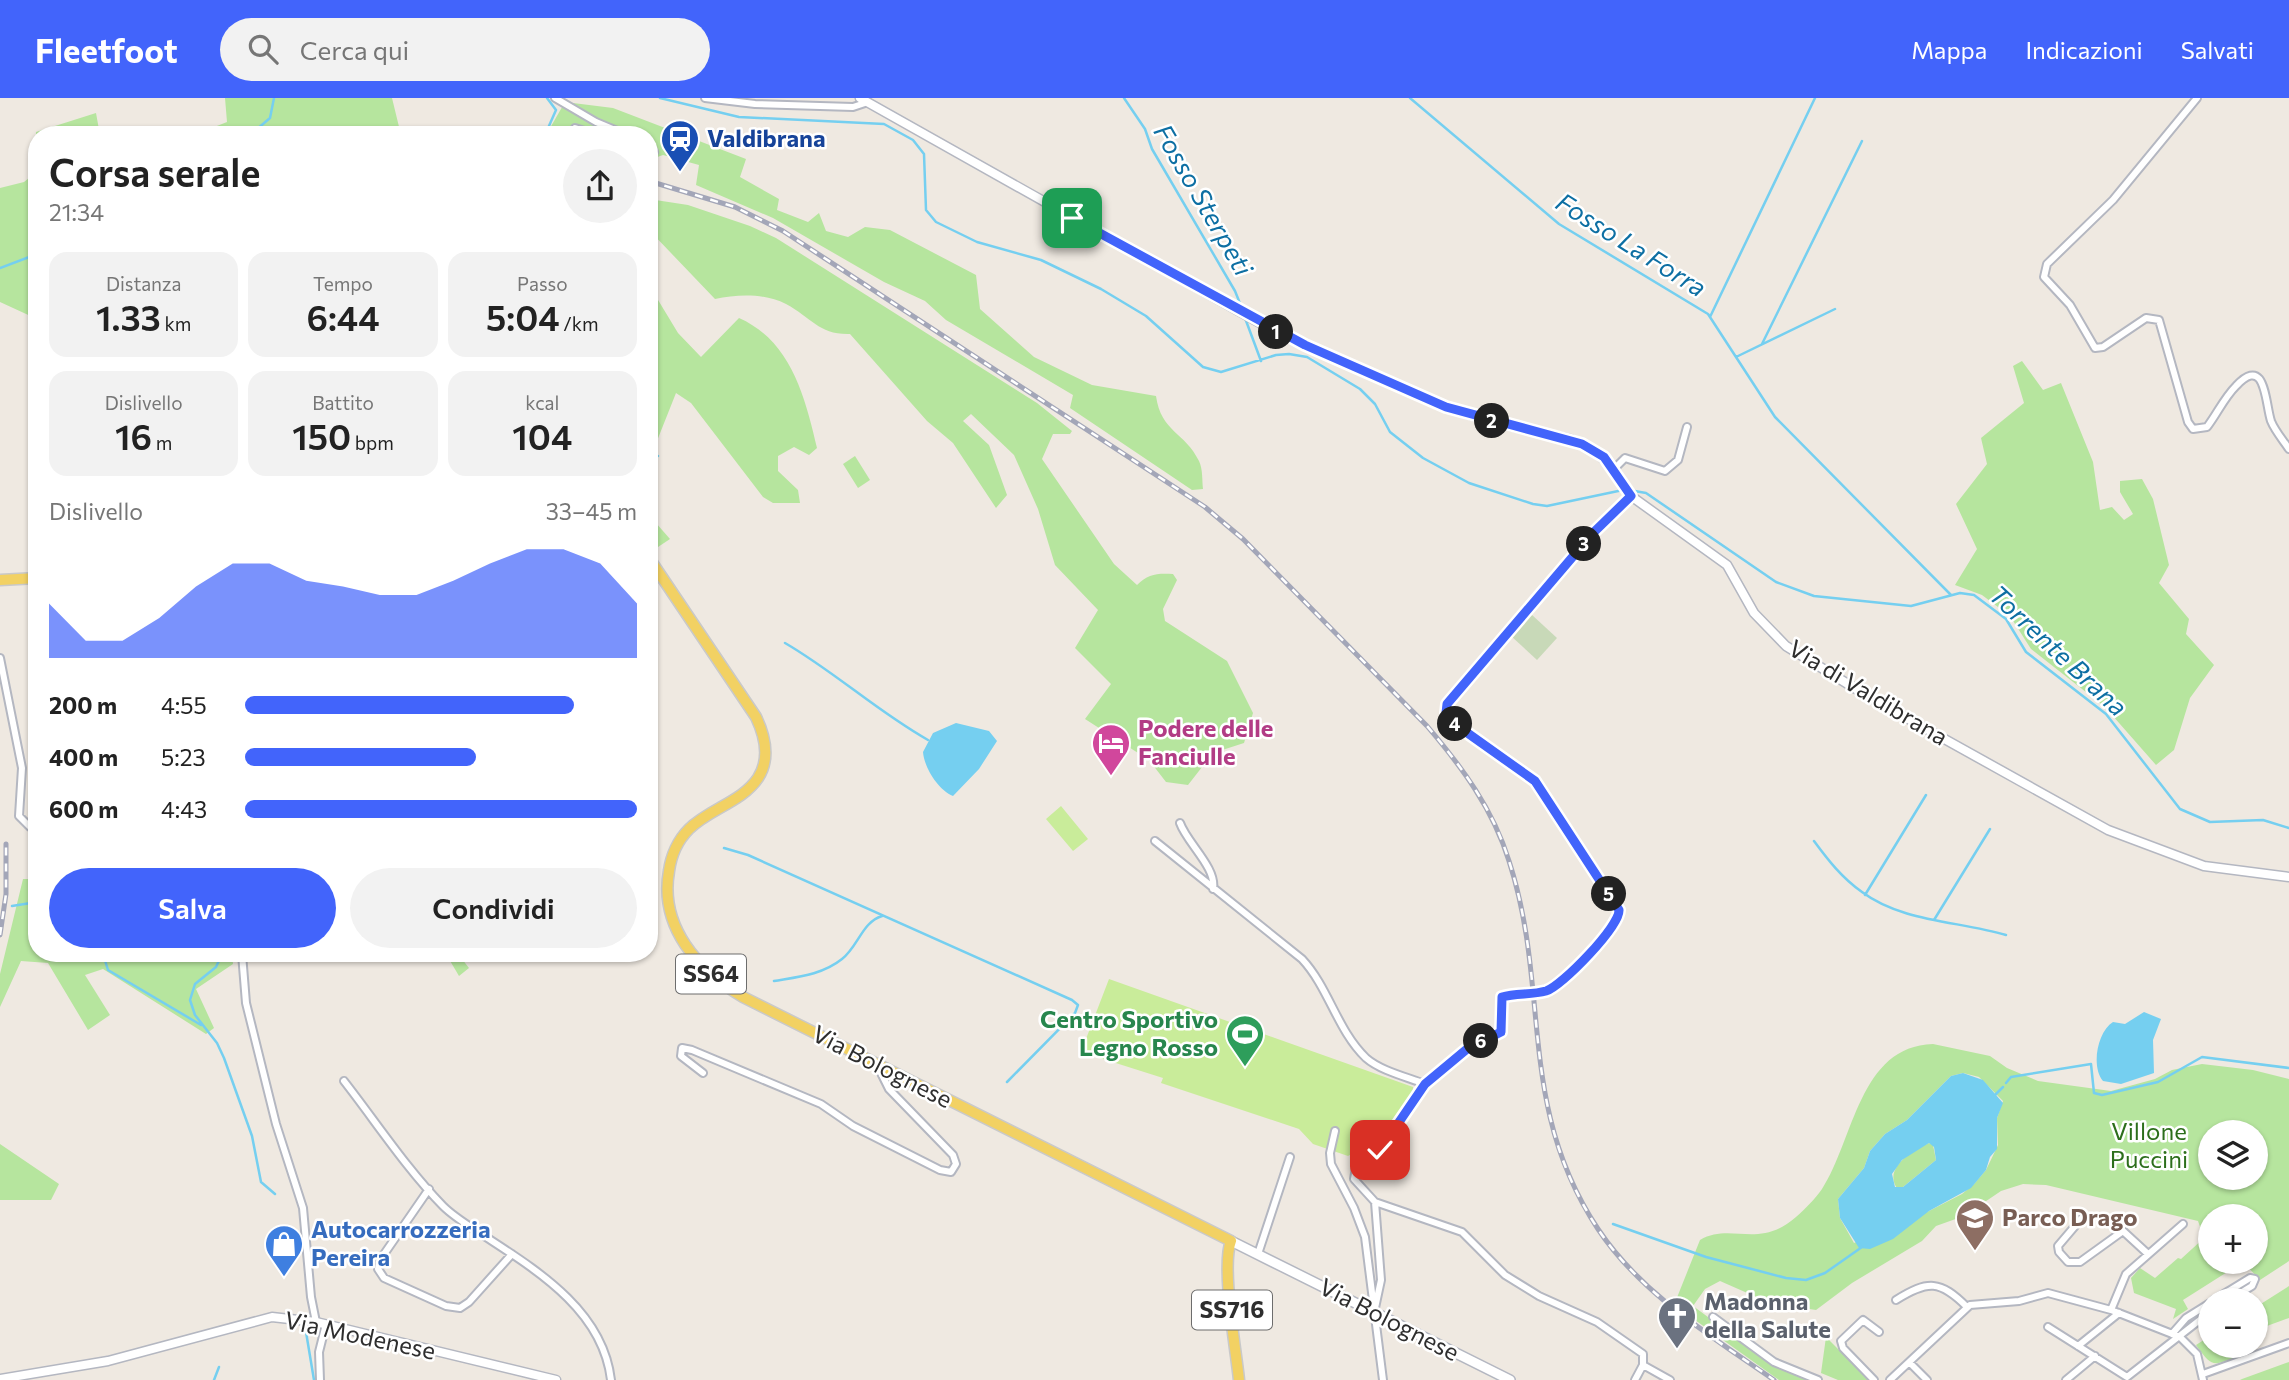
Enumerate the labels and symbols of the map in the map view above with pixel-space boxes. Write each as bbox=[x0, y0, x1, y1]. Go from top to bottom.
station icon: Valdibrana bbox=[659, 118, 701, 173]
water label: Fosso Sterpeti bbox=[1148, 118, 1261, 282]
place label: Valdibrana bbox=[707, 123, 826, 152]
water label: Fosso La Forra bbox=[1551, 185, 1713, 302]
pin bbox=[1042, 188, 1102, 248]
pin: 1 bbox=[1258, 314, 1294, 350]
pin: 2 bbox=[1474, 404, 1510, 438]
pin: 3 bbox=[1566, 526, 1602, 562]
water label: Torrente Brana bbox=[1984, 578, 2134, 722]
street label: Via di Valdibrana bbox=[1784, 633, 1954, 751]
pin: 4 bbox=[1438, 706, 1472, 742]
place label: Podere delle Fanciulle bbox=[1138, 713, 1273, 770]
hotel icon: Podere delle Fanciulle bbox=[1090, 722, 1132, 777]
pin: 5 bbox=[1592, 876, 1626, 912]
road number: SS64 bbox=[676, 954, 746, 994]
place label: Centro Sportivo Legno Rosso bbox=[1040, 1004, 1218, 1061]
sports icon: Centro Sportivo Legno Rosso bbox=[1224, 1013, 1266, 1068]
street label: Via Bolognese bbox=[808, 1018, 957, 1113]
pin: 6 bbox=[1464, 1024, 1498, 1058]
park label: Villone Puccini bbox=[2110, 1116, 2188, 1173]
pin bbox=[1350, 1120, 1410, 1180]
school or university icon: Parco Drago bbox=[1954, 1197, 1996, 1252]
place label: Parco Drago bbox=[2002, 1202, 2138, 1231]
place label: Autocarrozzeria Pereira bbox=[311, 1214, 491, 1271]
shop icon: Autocarrozzeria Pereira bbox=[263, 1223, 305, 1278]
street label: Via Bolognese bbox=[1315, 1271, 1464, 1366]
place label: Madonna della Salute bbox=[1704, 1286, 1831, 1343]
road number: SS716 bbox=[1192, 1290, 1272, 1330]
church icon: Madonna della Salute bbox=[1656, 1295, 1698, 1350]
street label: Via Modenese bbox=[282, 1304, 438, 1365]

